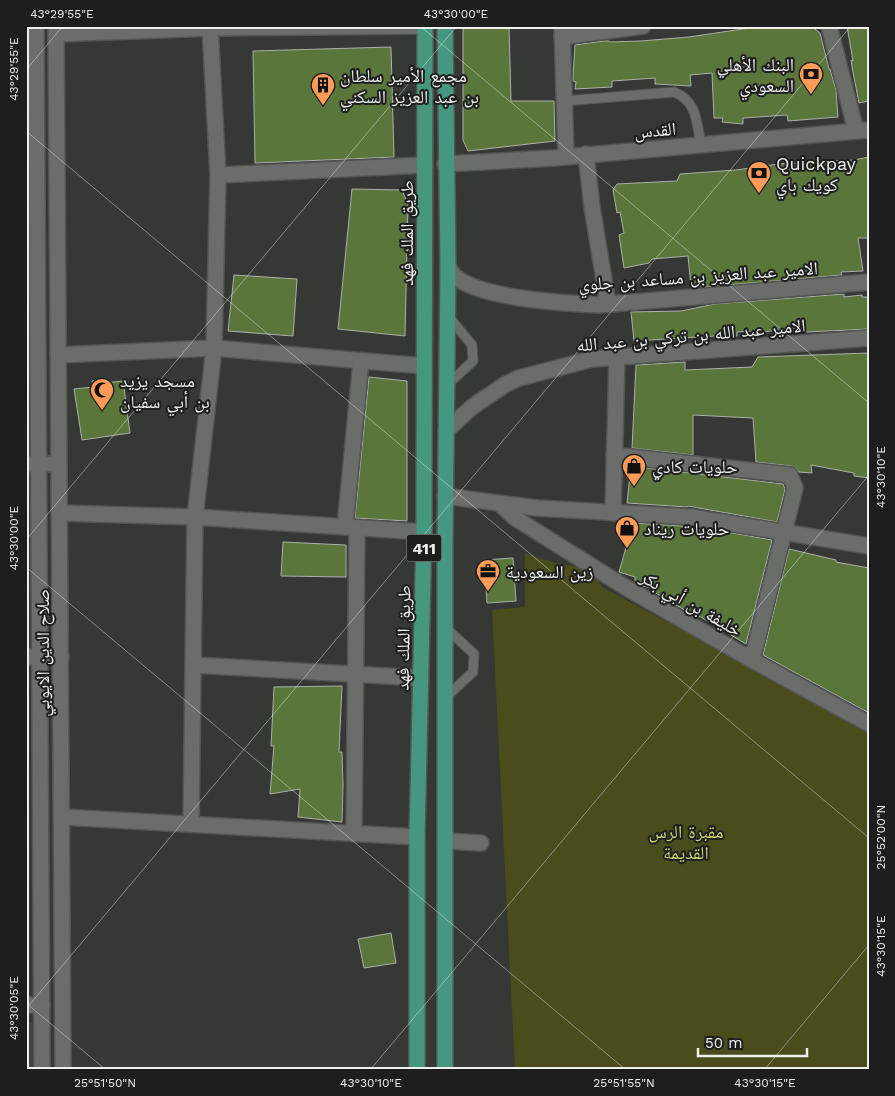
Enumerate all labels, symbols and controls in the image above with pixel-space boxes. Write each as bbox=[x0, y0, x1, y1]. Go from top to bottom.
text: 43°29'55"E bbox=[30, 7, 94, 21]
text: 43°30'00"E bbox=[424, 7, 489, 21]
text: 43°29'55"E bbox=[7, 37, 21, 101]
place label: البنك الأهلي السعودي bbox=[716, 54, 794, 100]
bank icon: البنك الأهلي السعودي bbox=[798, 61, 824, 95]
place label: مجمع الأمير سلطان بن عبد العزيز السكني bbox=[340, 65, 479, 111]
building icon: مجمع الأمير سلطان بن عبد العزيز السكني bbox=[310, 72, 336, 106]
street label: القدس bbox=[633, 118, 677, 143]
place label: Quickpay كويك باي bbox=[776, 153, 857, 199]
bank icon: Quickpay كويك باي bbox=[746, 160, 772, 194]
street label: طريق الملك فهد bbox=[396, 180, 418, 286]
street label: الامير عبد العزيز بن مساعد بن جلوي bbox=[577, 257, 819, 299]
street label: الامير عبد الله بن تركي بن عبد الله bbox=[576, 315, 807, 360]
place label: مسجد يزيد بن أبي سفيان bbox=[120, 370, 210, 416]
mosque icon: مسجد يزيد بن أبي سفيان bbox=[89, 377, 115, 411]
text: 43°30'10"E bbox=[874, 446, 888, 508]
shop icon: حلويات كادي bbox=[621, 453, 647, 487]
place label: حلويات كادي bbox=[652, 456, 738, 481]
text: 43°30'00"E bbox=[7, 505, 21, 570]
shop icon: حلويات ريناد bbox=[614, 515, 640, 549]
place label: حلويات ريناد bbox=[644, 518, 729, 539]
road number: 411 bbox=[406, 534, 442, 562]
office icon: زين السعودية bbox=[475, 558, 501, 592]
place label: زين السعودية bbox=[506, 561, 594, 583]
street label: خليفة بن أبي بكر bbox=[633, 565, 745, 644]
street label: طريق الملك فهد bbox=[392, 585, 415, 691]
street label: صلاح الدين الايوبي bbox=[32, 589, 57, 717]
text: 25°52'00"N bbox=[874, 805, 888, 869]
park label: مقبرة الرس القديمة bbox=[649, 821, 723, 863]
text: 43°30'15"E bbox=[874, 915, 888, 977]
text: 43°30'05"E bbox=[7, 976, 21, 1040]
scale bar bbox=[698, 1026, 806, 1058]
text: 50 m bbox=[705, 1034, 742, 1052]
text: 25°51'50"N bbox=[74, 1076, 136, 1090]
text: 43°30'10"E bbox=[340, 1076, 402, 1090]
text: 25°51'55"N bbox=[593, 1076, 655, 1090]
text: 43°30'15"E bbox=[734, 1076, 796, 1090]

